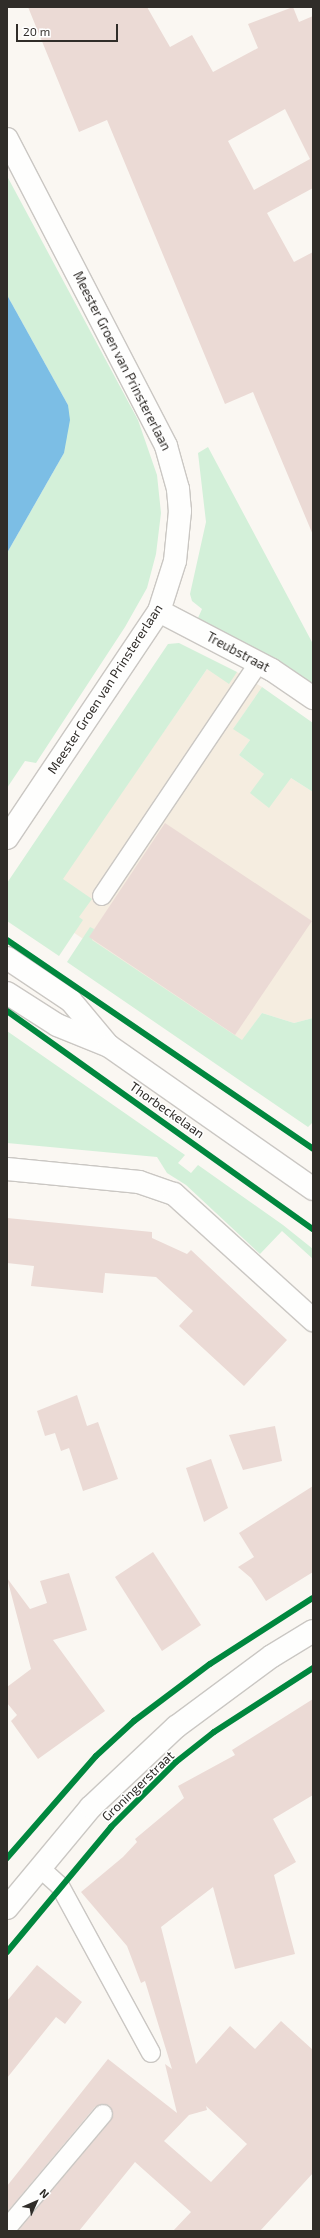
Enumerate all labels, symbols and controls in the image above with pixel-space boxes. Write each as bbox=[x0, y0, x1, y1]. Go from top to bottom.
scale bar bbox=[18, 16, 120, 42]
text: 20 m bbox=[23, 24, 50, 38]
street label: Meester Groen van Prinstererlaan bbox=[70, 269, 174, 453]
street label: Meester Groen van Prinstererlaan bbox=[44, 601, 166, 777]
street label: Treubstraat bbox=[204, 629, 272, 675]
street label: Thorbeckelaan bbox=[127, 1079, 207, 1141]
street label: Groningerstraat bbox=[99, 1748, 177, 1824]
north arrow bbox=[16, 2182, 56, 2222]
text: N bbox=[37, 2186, 52, 2201]

